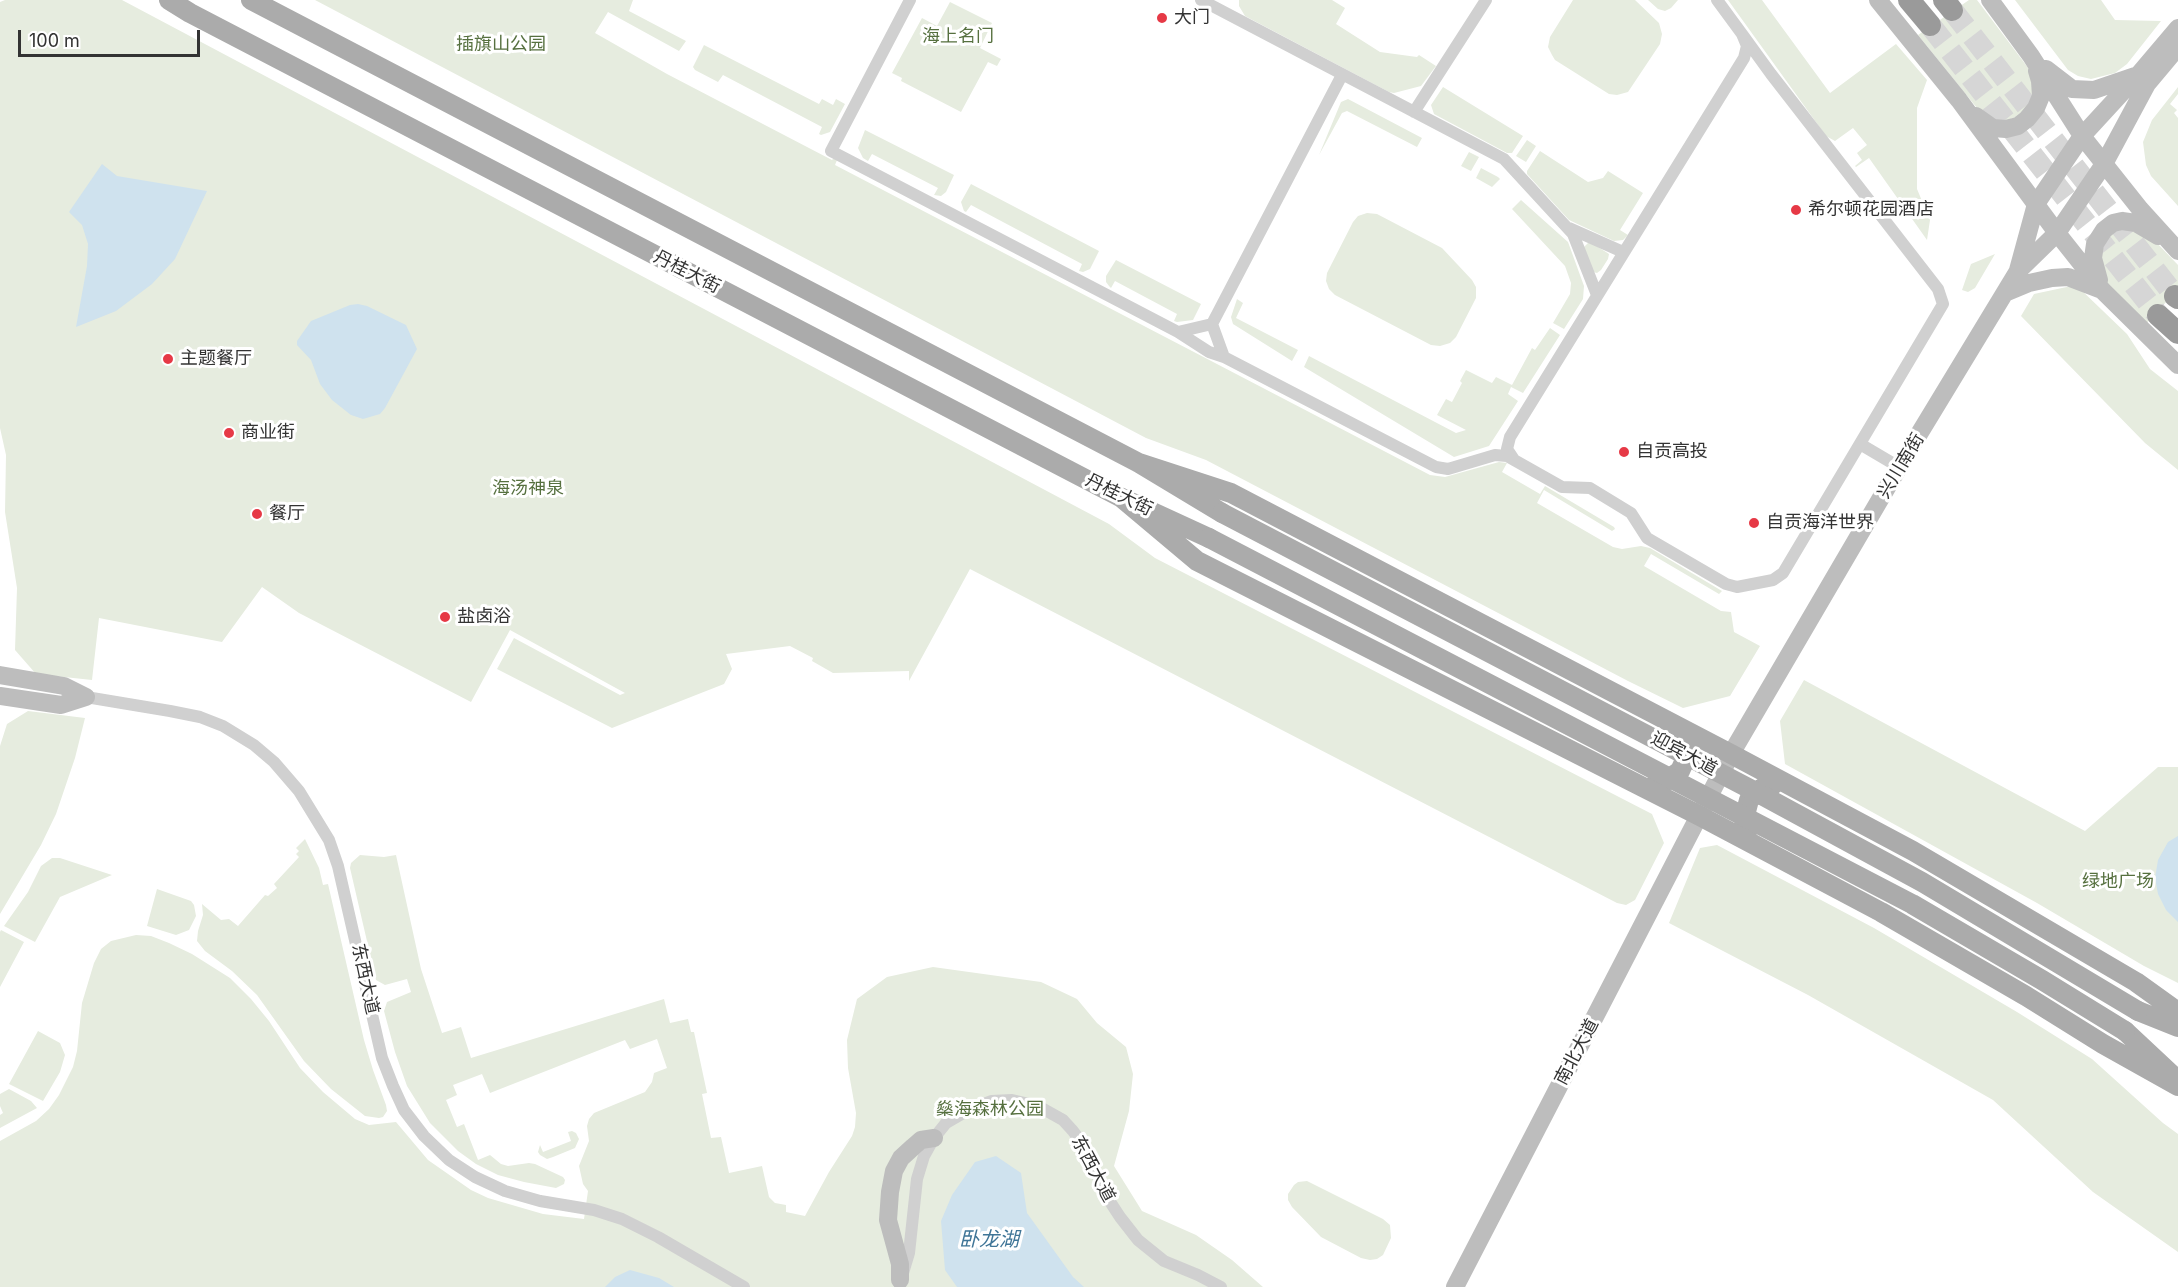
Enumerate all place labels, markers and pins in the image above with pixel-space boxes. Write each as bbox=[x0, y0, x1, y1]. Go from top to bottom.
place label: 大门 bbox=[1174, 7, 1210, 29]
marker: 大门 bbox=[1155, 11, 1169, 25]
place label: 希尔顿花园酒店 bbox=[1808, 199, 1934, 221]
marker: 希尔顿花园酒店 bbox=[1789, 203, 1803, 217]
place label: 主题餐厅 bbox=[180, 348, 252, 370]
marker: 主题餐厅 bbox=[161, 352, 175, 366]
place label: 商业街 bbox=[241, 422, 295, 444]
marker: 商业街 bbox=[222, 426, 236, 440]
place label: 自贡高投 bbox=[1636, 441, 1708, 463]
marker: 自贡高投 bbox=[1617, 445, 1631, 459]
place label: 餐厅 bbox=[269, 503, 305, 525]
marker: 餐厅 bbox=[250, 507, 264, 521]
place label: 自贡海洋世界 bbox=[1766, 512, 1874, 534]
marker: 自贡海洋世界 bbox=[1747, 516, 1761, 530]
place label: 盐卤浴 bbox=[457, 606, 511, 628]
marker: 盐卤浴 bbox=[438, 610, 452, 624]

